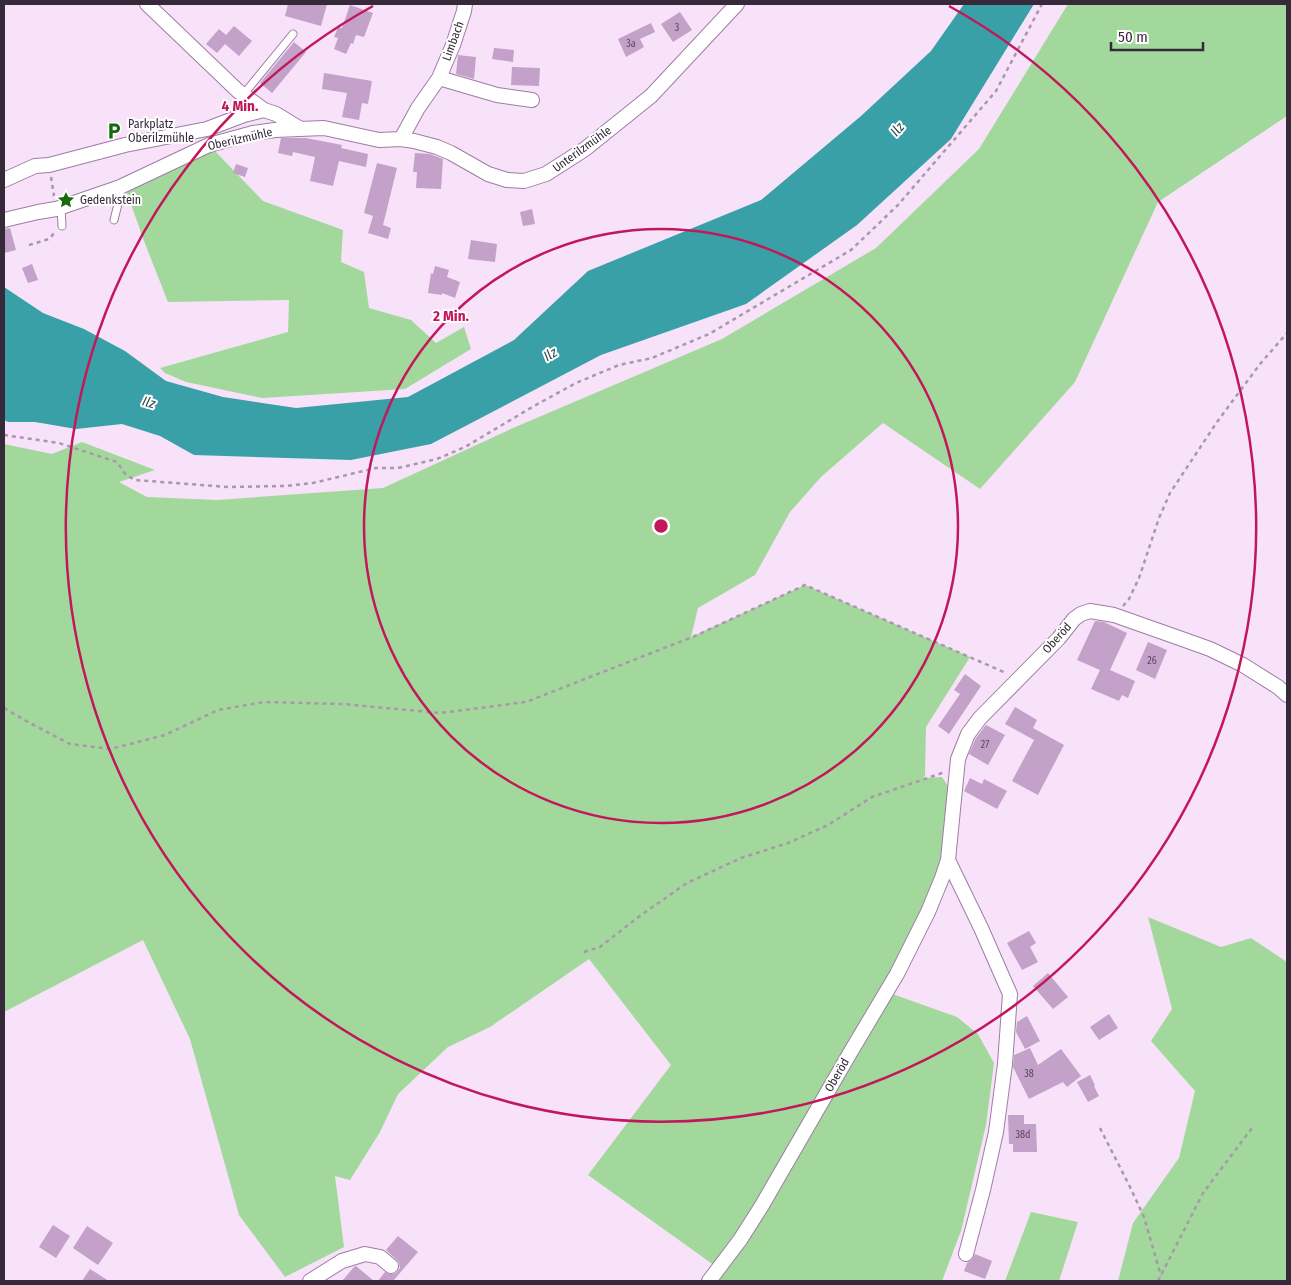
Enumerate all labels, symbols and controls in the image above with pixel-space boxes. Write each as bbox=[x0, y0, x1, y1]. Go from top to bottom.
street label: Limbach bbox=[439, 19, 467, 63]
scale bar bbox=[1111, 20, 1204, 52]
house number: 3 bbox=[675, 22, 680, 34]
text: 50 m bbox=[1118, 28, 1148, 46]
house number: 3a bbox=[626, 38, 636, 50]
text: 4 Min. bbox=[222, 97, 259, 115]
place label: Parkplatz Oberilzmühle bbox=[128, 117, 194, 145]
water label: Ilz bbox=[887, 118, 908, 140]
parking icon: Parkplatz Oberilzmühle bbox=[104, 121, 124, 141]
street label: Unterilzmühle bbox=[550, 123, 614, 175]
street label: Oberilzmühle bbox=[206, 125, 274, 153]
place icon: Gedenkstein bbox=[56, 190, 76, 210]
place label: Gedenkstein bbox=[80, 193, 141, 207]
text: 2 Min. bbox=[432, 307, 470, 325]
water label: Ilz bbox=[540, 344, 561, 365]
water label: Ilz bbox=[140, 392, 158, 413]
centre of rings bbox=[652, 517, 670, 535]
street label: Oberöd bbox=[1040, 620, 1074, 656]
house number: 26 bbox=[1147, 655, 1157, 667]
house number: 27 bbox=[981, 739, 989, 751]
street label: Oberöd bbox=[822, 1056, 852, 1094]
house number: 38 bbox=[1024, 1068, 1034, 1080]
house number: 38d bbox=[1016, 1129, 1030, 1141]

